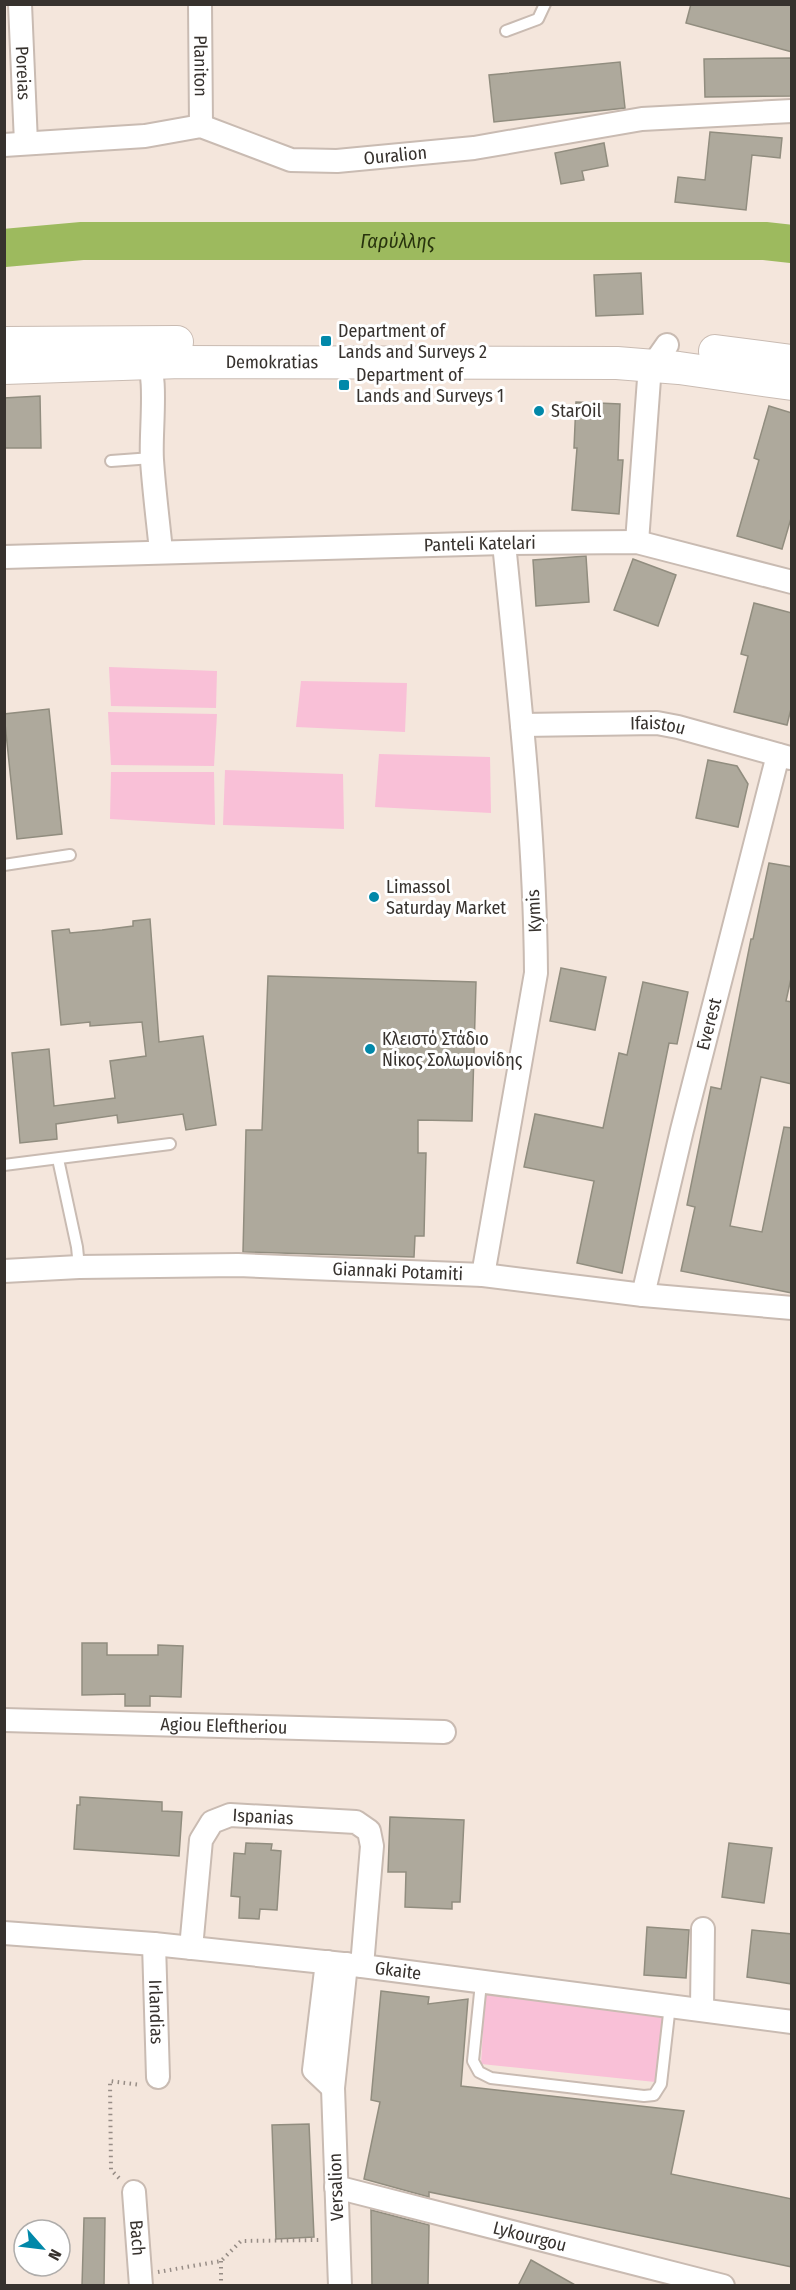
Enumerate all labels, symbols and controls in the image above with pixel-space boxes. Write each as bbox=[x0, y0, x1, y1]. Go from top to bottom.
street label: Planiton bbox=[189, 35, 212, 97]
street label: Poreias bbox=[11, 46, 35, 101]
street label: Ouralion bbox=[363, 142, 428, 169]
water label: Γαρύλλης bbox=[360, 229, 436, 253]
place label: Department of Lands and Surveys 2 bbox=[338, 320, 487, 363]
marker: Department of Lands and Surveys 2 bbox=[319, 334, 333, 348]
street label: Demokratias bbox=[226, 351, 318, 373]
place label: Department of Lands and Surveys 1 bbox=[356, 364, 504, 407]
marker: Department of Lands and Surveys 1 bbox=[337, 378, 351, 392]
place label: StarOil bbox=[551, 400, 602, 422]
marker: StarOil bbox=[532, 404, 546, 418]
street label: Panteli Katelari bbox=[424, 532, 536, 556]
street label: Ifaistou bbox=[630, 712, 688, 740]
place label: Limassol Saturday Market bbox=[386, 876, 506, 919]
street label: Kymis bbox=[522, 888, 546, 933]
marker: Limassol Saturday Market bbox=[367, 890, 381, 904]
street label: Everest bbox=[692, 995, 726, 1052]
place label: Κλειστό Στάδιο Νίκος Σολωμονίδης bbox=[382, 1028, 523, 1071]
marker: Κλειστό Στάδιο Νίκος Σολωμονίδης bbox=[363, 1042, 377, 1056]
street label: Giannaki Potamiti bbox=[332, 1258, 463, 1285]
street label: Agiou Eleftheriou bbox=[160, 1713, 288, 1739]
street label: Ispanias bbox=[232, 1804, 295, 1830]
street label: Gkaite bbox=[374, 1957, 423, 1985]
street label: Irlandias bbox=[144, 1979, 168, 2045]
street label: Versalion bbox=[324, 2153, 348, 2221]
street label: Lykourgou bbox=[491, 2217, 569, 2257]
north arrow bbox=[12, 2218, 72, 2278]
street label: Bach bbox=[125, 2219, 150, 2257]
text: N bbox=[44, 2246, 65, 2264]

